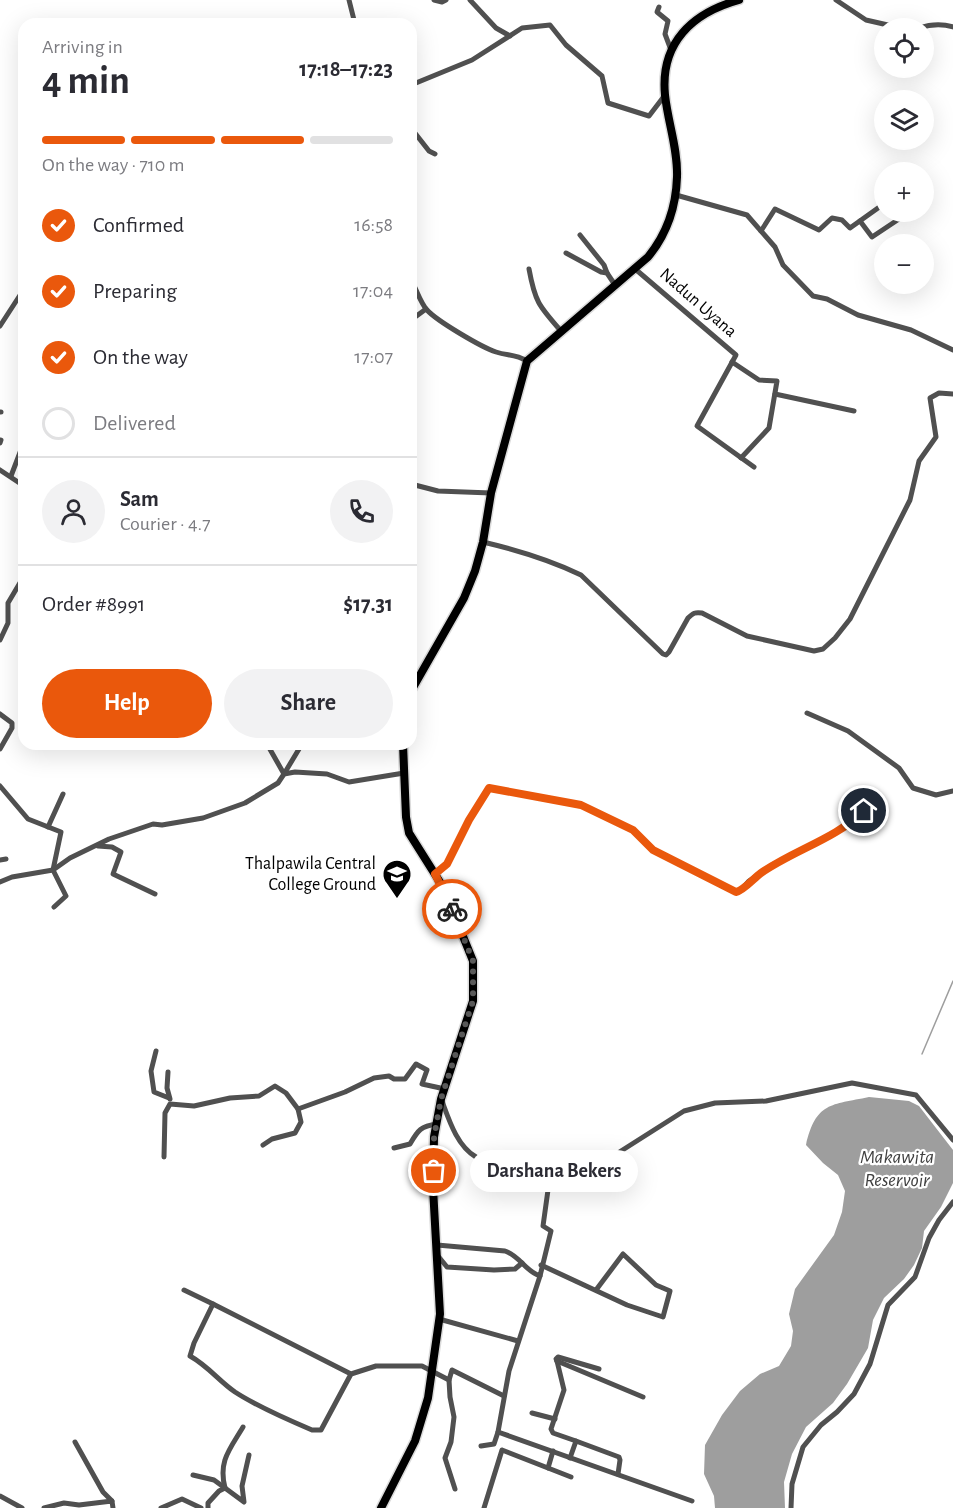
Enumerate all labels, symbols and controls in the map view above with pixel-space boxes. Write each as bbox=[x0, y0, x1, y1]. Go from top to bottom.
map controls bbox=[874, 18, 934, 294]
button: locate bbox=[874, 18, 934, 78]
text: Arriving in bbox=[42, 37, 123, 57]
text: 17:18–17:23 bbox=[299, 58, 393, 80]
text: 4 min bbox=[42, 62, 130, 101]
button: layers bbox=[874, 90, 934, 150]
text: On the way · 710 m bbox=[42, 155, 185, 175]
button: + bbox=[874, 162, 934, 222]
icon: check bbox=[42, 209, 75, 242]
text: Confirmed bbox=[93, 214, 184, 236]
text: 16:58 bbox=[354, 215, 393, 235]
button: − bbox=[874, 234, 934, 294]
street label: Nadun Uyana bbox=[656, 265, 740, 341]
icon: check bbox=[42, 275, 75, 308]
text: Preparing bbox=[93, 280, 177, 302]
text: 17:04 bbox=[353, 281, 393, 301]
icon: check bbox=[42, 341, 75, 374]
text: On the way bbox=[93, 346, 188, 368]
text: 17:07 bbox=[354, 347, 393, 367]
text: Delivered bbox=[93, 412, 176, 434]
button: person bbox=[42, 480, 105, 543]
button: phone bbox=[330, 480, 393, 543]
text: Sam bbox=[120, 488, 159, 510]
text: Courier · 4.7 bbox=[120, 514, 211, 534]
text: Order #8991 bbox=[42, 593, 145, 615]
text: $17.31 bbox=[343, 593, 393, 615]
button: Help bbox=[42, 669, 212, 738]
button: Share bbox=[224, 669, 393, 738]
pin bbox=[838, 785, 889, 836]
icon: home bbox=[847, 794, 880, 827]
place label: Thalpawila Central College Ground bbox=[245, 855, 376, 894]
school or university icon: Thalpawila Central College Ground bbox=[381, 858, 413, 900]
courier bbox=[422, 879, 482, 939]
icon: bike bbox=[436, 893, 469, 926]
pin bbox=[408, 1145, 459, 1196]
water label: Makawita Reservoir bbox=[860, 1147, 934, 1190]
callout: Darshana Bekers bbox=[470, 1150, 638, 1192]
icon: bag bbox=[417, 1154, 450, 1187]
text: Darshana Bekers bbox=[486, 1161, 622, 1181]

